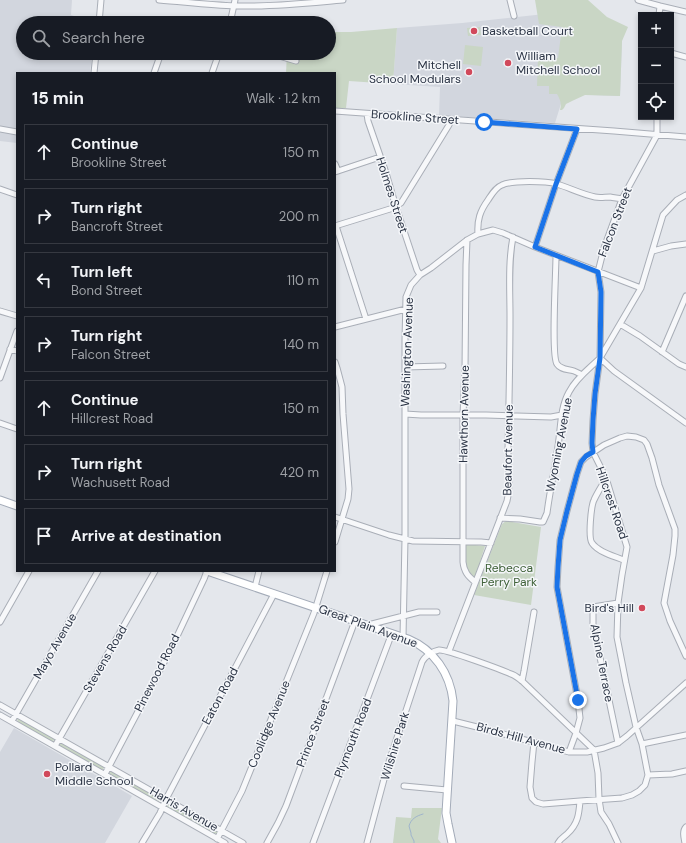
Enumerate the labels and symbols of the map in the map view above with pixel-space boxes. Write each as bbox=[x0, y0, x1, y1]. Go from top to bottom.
place label: Basketball Court bbox=[482, 23, 573, 39]
marker: Basketball Court bbox=[469, 26, 479, 36]
place label: William Mitchell School bbox=[516, 48, 600, 78]
place label: Mitchell School Modulars bbox=[369, 57, 461, 87]
marker: William Mitchell School bbox=[503, 58, 513, 68]
marker: Mitchell School Modulars bbox=[464, 67, 474, 77]
street label: Brookline Street bbox=[370, 106, 460, 128]
route start bbox=[475, 113, 493, 131]
street label: Holmes Street bbox=[372, 155, 412, 235]
street label: Falcon Street bbox=[594, 185, 636, 259]
street label: Washington Avenue bbox=[397, 297, 417, 407]
street label: Hawthorn Avenue bbox=[455, 365, 473, 463]
street label: Wyoming Avenue bbox=[542, 396, 576, 494]
street label: Beaufort Avenue bbox=[499, 404, 517, 496]
street label: Hillcrest Road bbox=[592, 465, 632, 541]
park label: Rebecca Perry Park bbox=[481, 560, 537, 590]
place label: Bird's Hill bbox=[585, 600, 634, 616]
street label: Great Plain Avenue bbox=[316, 601, 420, 651]
marker: Bird's Hill bbox=[637, 603, 647, 613]
street label: Mayo Avenue bbox=[30, 610, 80, 682]
street label: Alpine Terrace bbox=[587, 622, 617, 704]
street label: Stevens Road bbox=[79, 623, 131, 695]
street label: Pinewood Road bbox=[131, 631, 183, 715]
street label: Eaton Road bbox=[198, 665, 242, 727]
street label: Coolidge Avenue bbox=[244, 678, 294, 770]
route end bbox=[569, 691, 587, 709]
street label: Prince Street bbox=[293, 696, 333, 770]
street label: Plymouth Road bbox=[331, 696, 375, 780]
street label: Wilshire Park bbox=[377, 710, 413, 782]
street label: Birds Hill Avenue bbox=[475, 718, 567, 758]
place label: Pollard Middle School bbox=[55, 759, 133, 789]
marker: Pollard Middle School bbox=[42, 769, 52, 779]
street label: Harris Avenue bbox=[147, 783, 221, 835]

